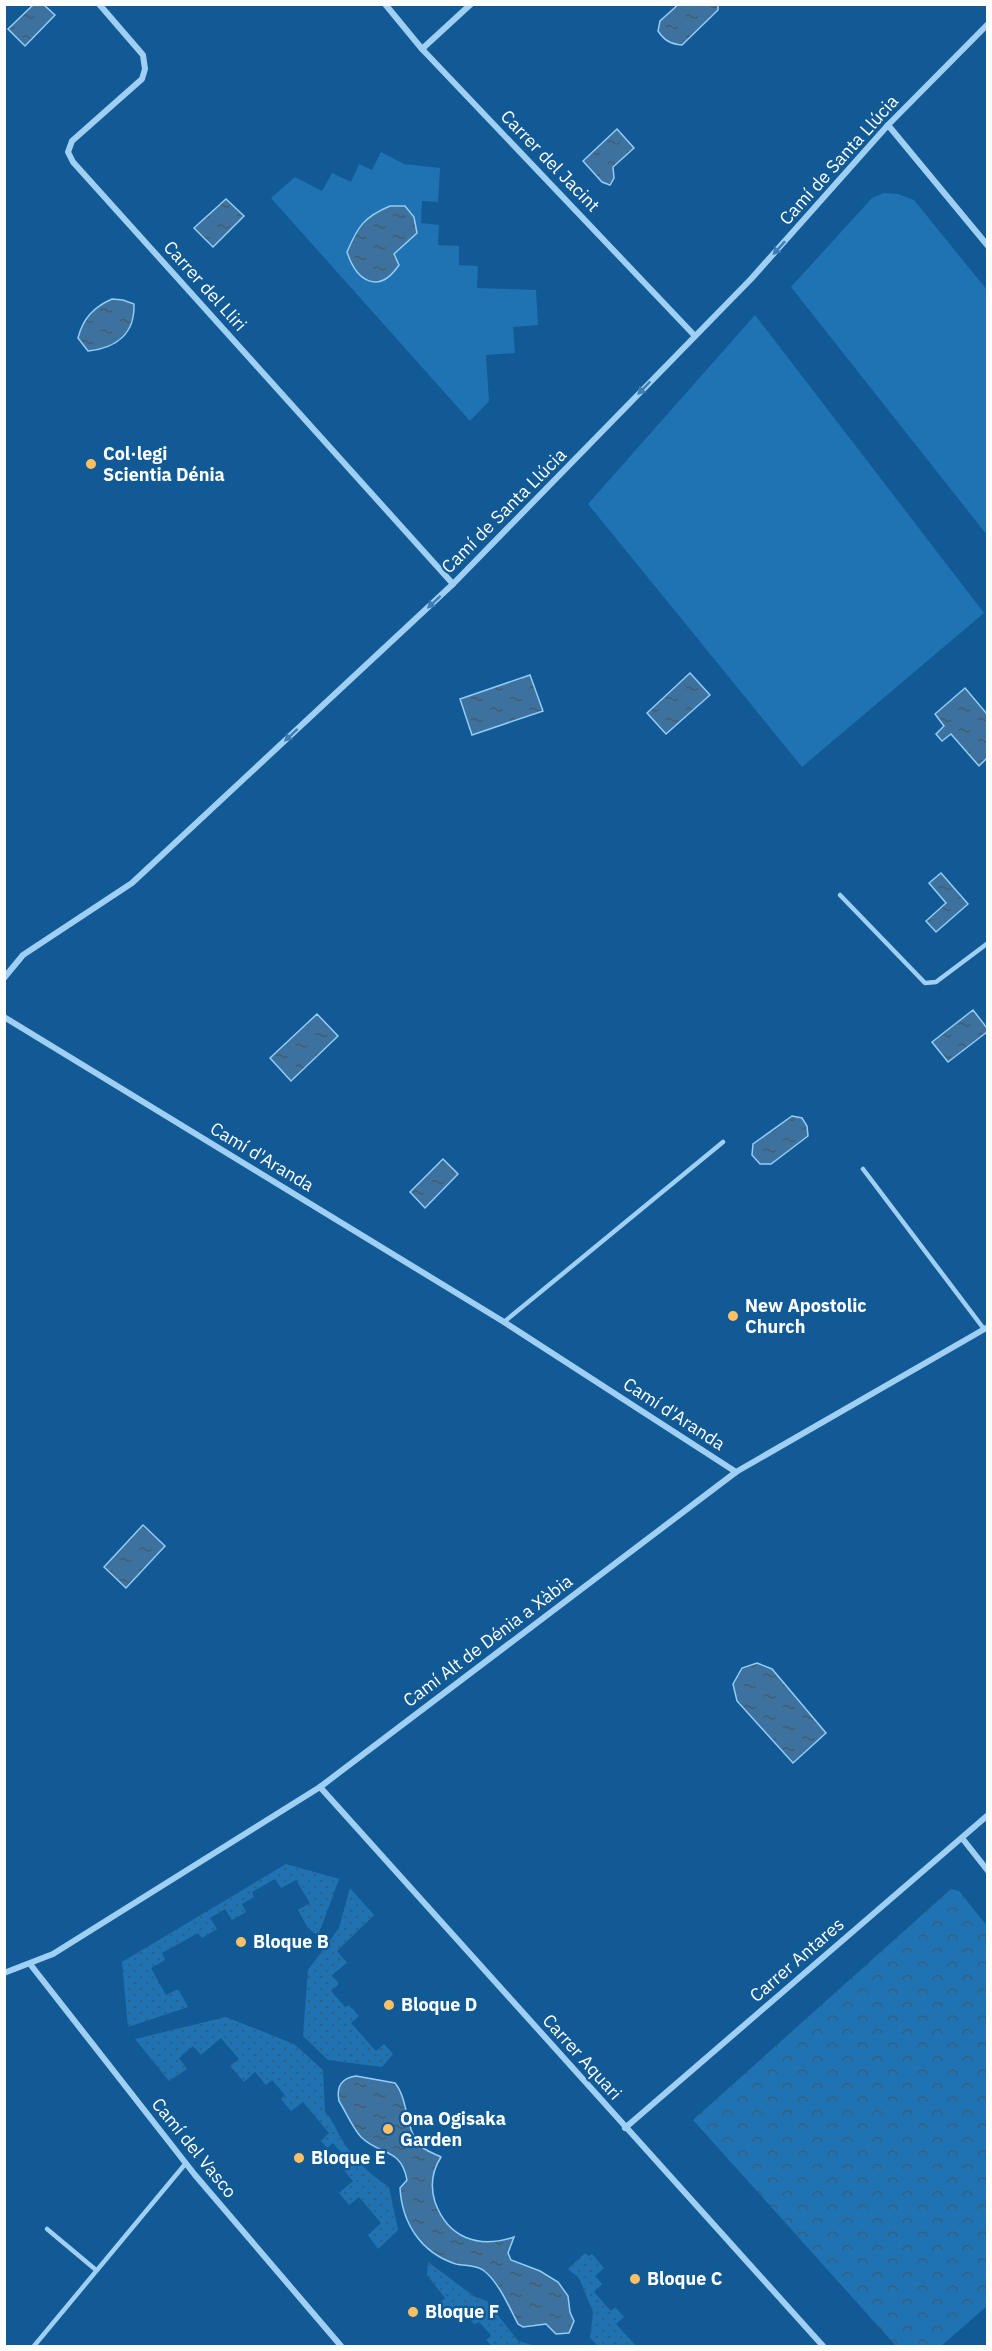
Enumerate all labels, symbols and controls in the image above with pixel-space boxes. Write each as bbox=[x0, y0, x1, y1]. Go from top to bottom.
street label: Camí de Santa Llúcia bbox=[774, 89, 904, 230]
street label: Carrer del Jacint bbox=[496, 105, 605, 216]
street label: Carrer del Lliri bbox=[159, 236, 252, 336]
one-way arrow bbox=[772, 240, 786, 255]
one-way arrow bbox=[637, 381, 651, 396]
place label: Col·legi Scientia Dénia bbox=[103, 442, 225, 486]
street label: Camí de Santa Llúcia bbox=[436, 443, 571, 578]
marker: Col·legi Scientia Dénia bbox=[84, 457, 98, 471]
one-way arrow bbox=[426, 595, 441, 609]
one-way arrow bbox=[284, 727, 298, 741]
street label: Camí d'Aranda bbox=[206, 1117, 319, 1197]
place label: New Apostolic Church bbox=[745, 1294, 867, 1338]
marker: New Apostolic Church bbox=[726, 1309, 740, 1323]
street label: Camí d'Aranda bbox=[619, 1372, 730, 1455]
street label: Camí Alt de Dénia a Xàbia bbox=[398, 1569, 577, 1712]
street label: Carrer Antares bbox=[745, 1912, 849, 2007]
place label: Bloque B bbox=[253, 1930, 329, 1953]
marker: Bloque B bbox=[234, 1935, 248, 1949]
place label: Bloque D bbox=[401, 1993, 477, 2016]
marker: Bloque D bbox=[382, 1998, 396, 2012]
street label: Carrer Aquari bbox=[538, 2009, 627, 2104]
street label: Camí del Vasco bbox=[147, 2093, 242, 2203]
place label: Ona Ogisaka Garden bbox=[400, 2107, 506, 2151]
marker: Ona Ogisaka Garden bbox=[381, 2122, 395, 2136]
place label: Bloque E bbox=[311, 2146, 386, 2169]
marker: Bloque E bbox=[292, 2151, 306, 2165]
place label: Bloque C bbox=[647, 2267, 723, 2290]
marker: Bloque C bbox=[628, 2272, 642, 2286]
place label: Bloque F bbox=[425, 2300, 499, 2323]
marker: Bloque F bbox=[406, 2305, 420, 2319]

